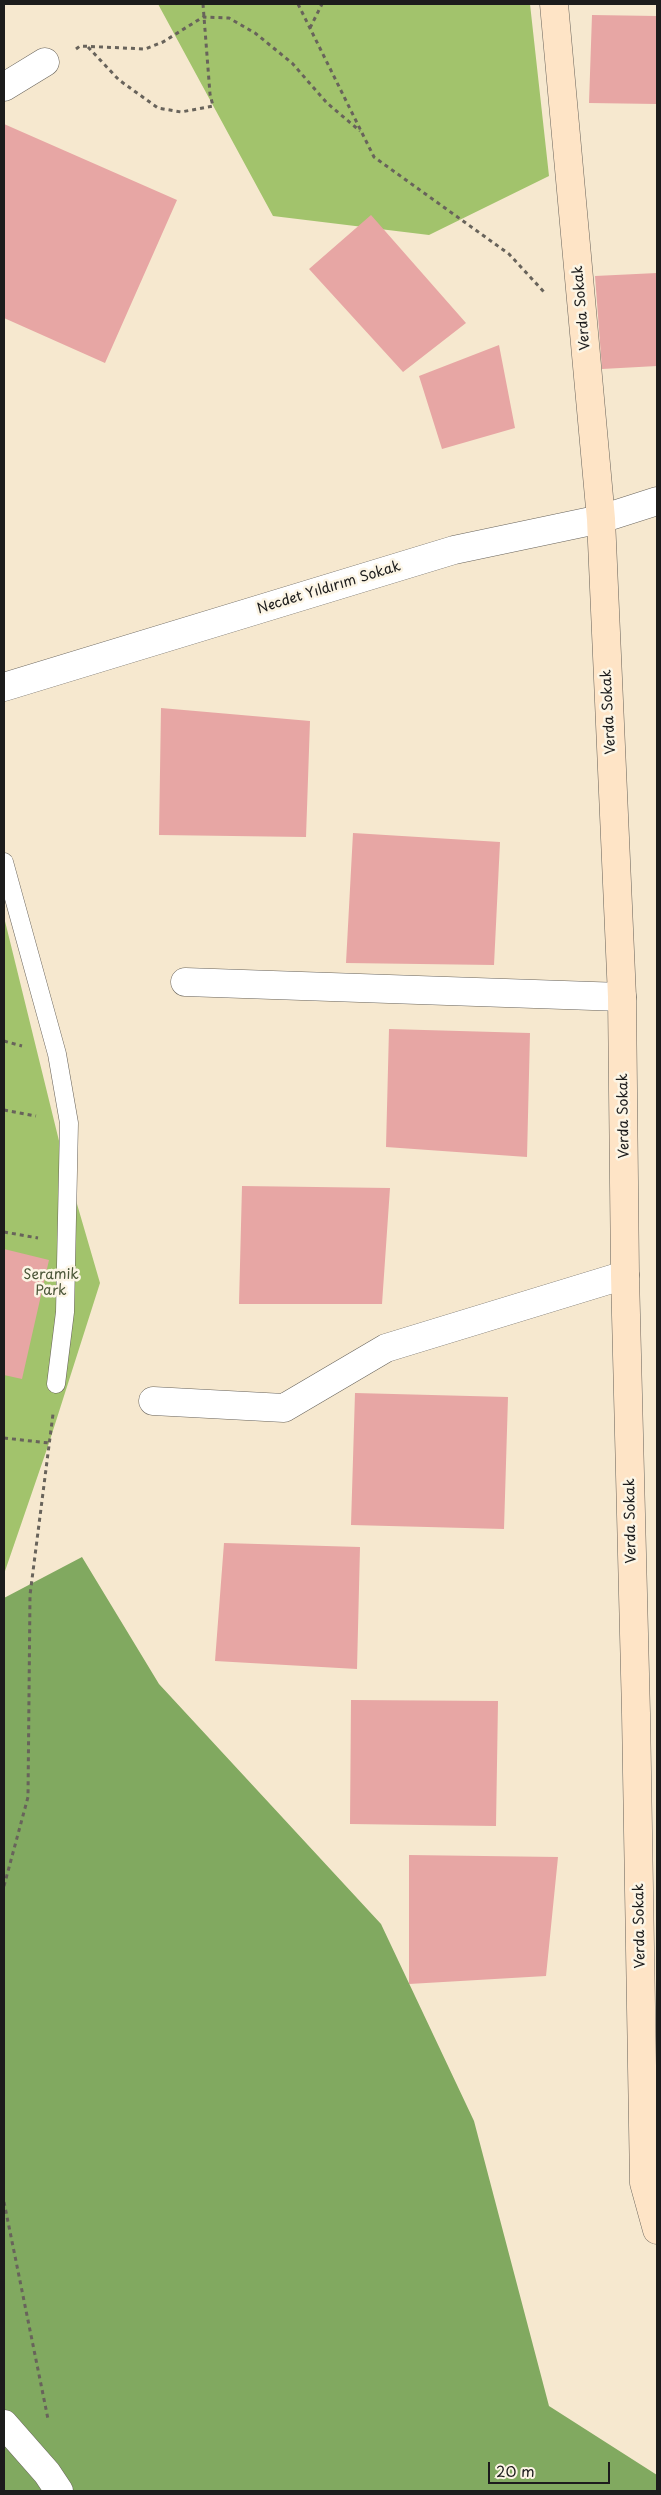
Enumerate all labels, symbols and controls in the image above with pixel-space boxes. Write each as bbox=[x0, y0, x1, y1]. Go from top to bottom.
street label: Verda Sokak bbox=[570, 265, 594, 351]
street label: Necdet Yıldırım Sokak bbox=[255, 558, 403, 618]
street label: Verda Sokak bbox=[598, 669, 620, 755]
street label: Verda Sokak bbox=[615, 1073, 633, 1159]
park label: Seramik Park bbox=[23, 1267, 79, 1300]
street label: Verda Sokak bbox=[622, 1478, 640, 1564]
street label: Verda Sokak bbox=[631, 1883, 649, 1969]
scale bar bbox=[491, 2452, 614, 2484]
text: 20 m bbox=[496, 2459, 535, 2482]

